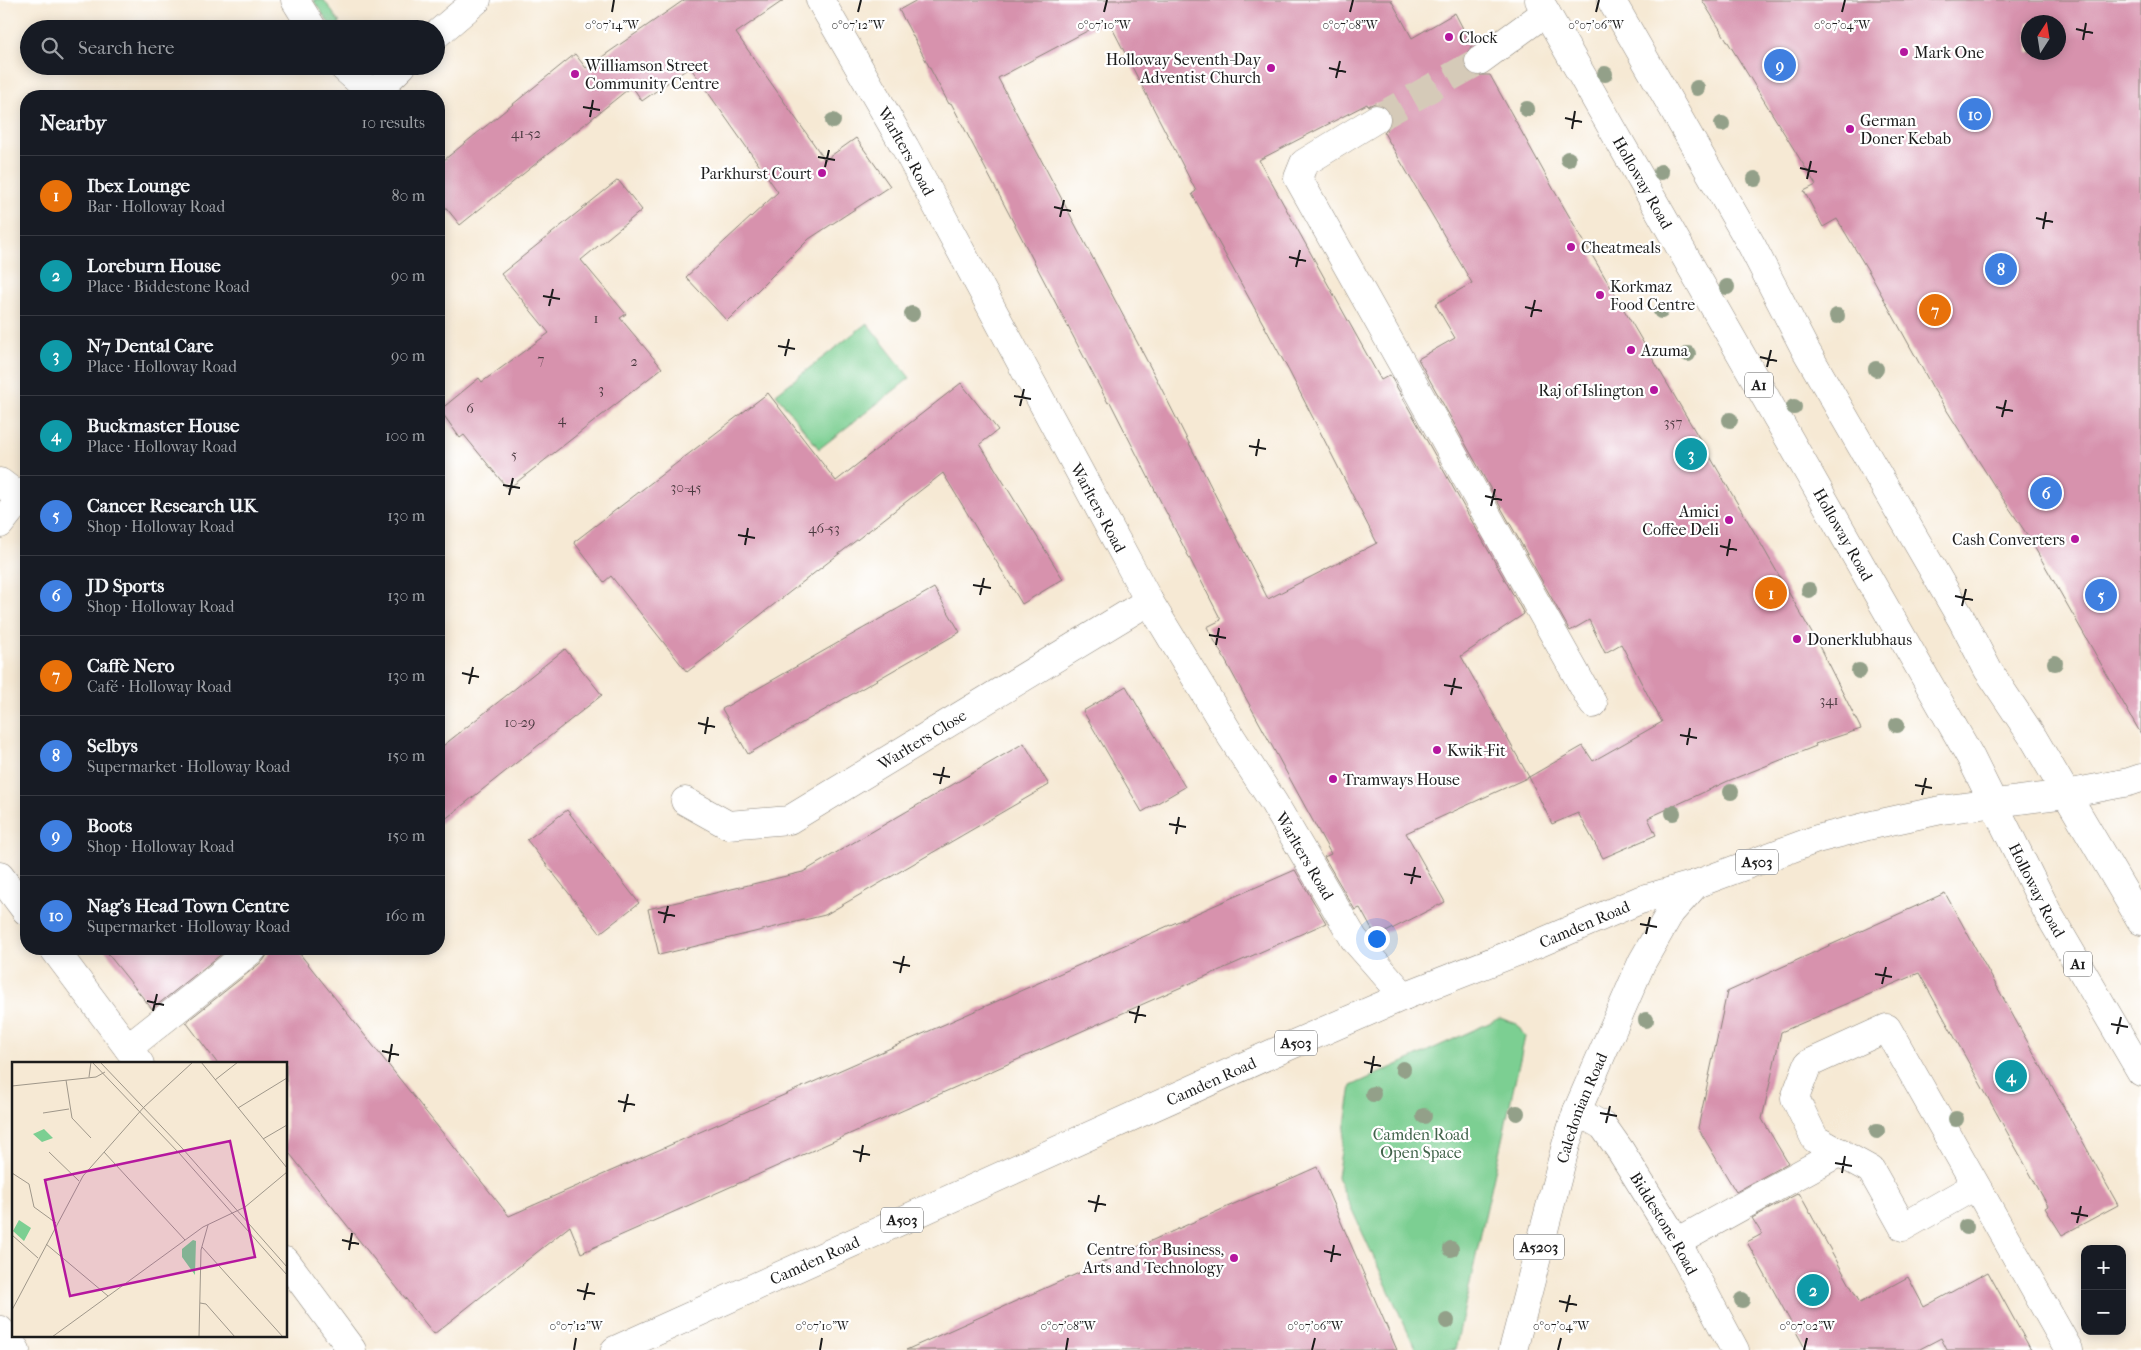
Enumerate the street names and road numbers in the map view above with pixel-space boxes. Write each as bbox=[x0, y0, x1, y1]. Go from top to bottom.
street label: Warlters Road bbox=[874, 102, 939, 199]
street label: Holloway Road bbox=[1609, 133, 1677, 232]
road number: A1 bbox=[1745, 372, 1773, 398]
street label: Warlters Road bbox=[1067, 459, 1131, 556]
street label: Holloway Road bbox=[1810, 485, 1878, 584]
street label: Warlters Close bbox=[873, 705, 970, 774]
street label: Warlters Road bbox=[1271, 808, 1338, 903]
street label: Holloway Road bbox=[2005, 840, 2070, 941]
road number: A503 bbox=[1736, 850, 1778, 874]
street label: Camden Road bbox=[1536, 896, 1633, 952]
road number: A1 bbox=[2064, 952, 2092, 976]
road number: A503 bbox=[1275, 1030, 1317, 1056]
street label: Caledonian Road bbox=[1552, 1049, 1611, 1165]
street label: Camden Road bbox=[1163, 1052, 1259, 1109]
street label: Biddestone Road bbox=[1626, 1168, 1702, 1278]
road number: A503 bbox=[881, 1208, 923, 1232]
street label: Camden Road bbox=[767, 1231, 863, 1288]
road number: A5203 bbox=[1514, 1234, 1564, 1260]

